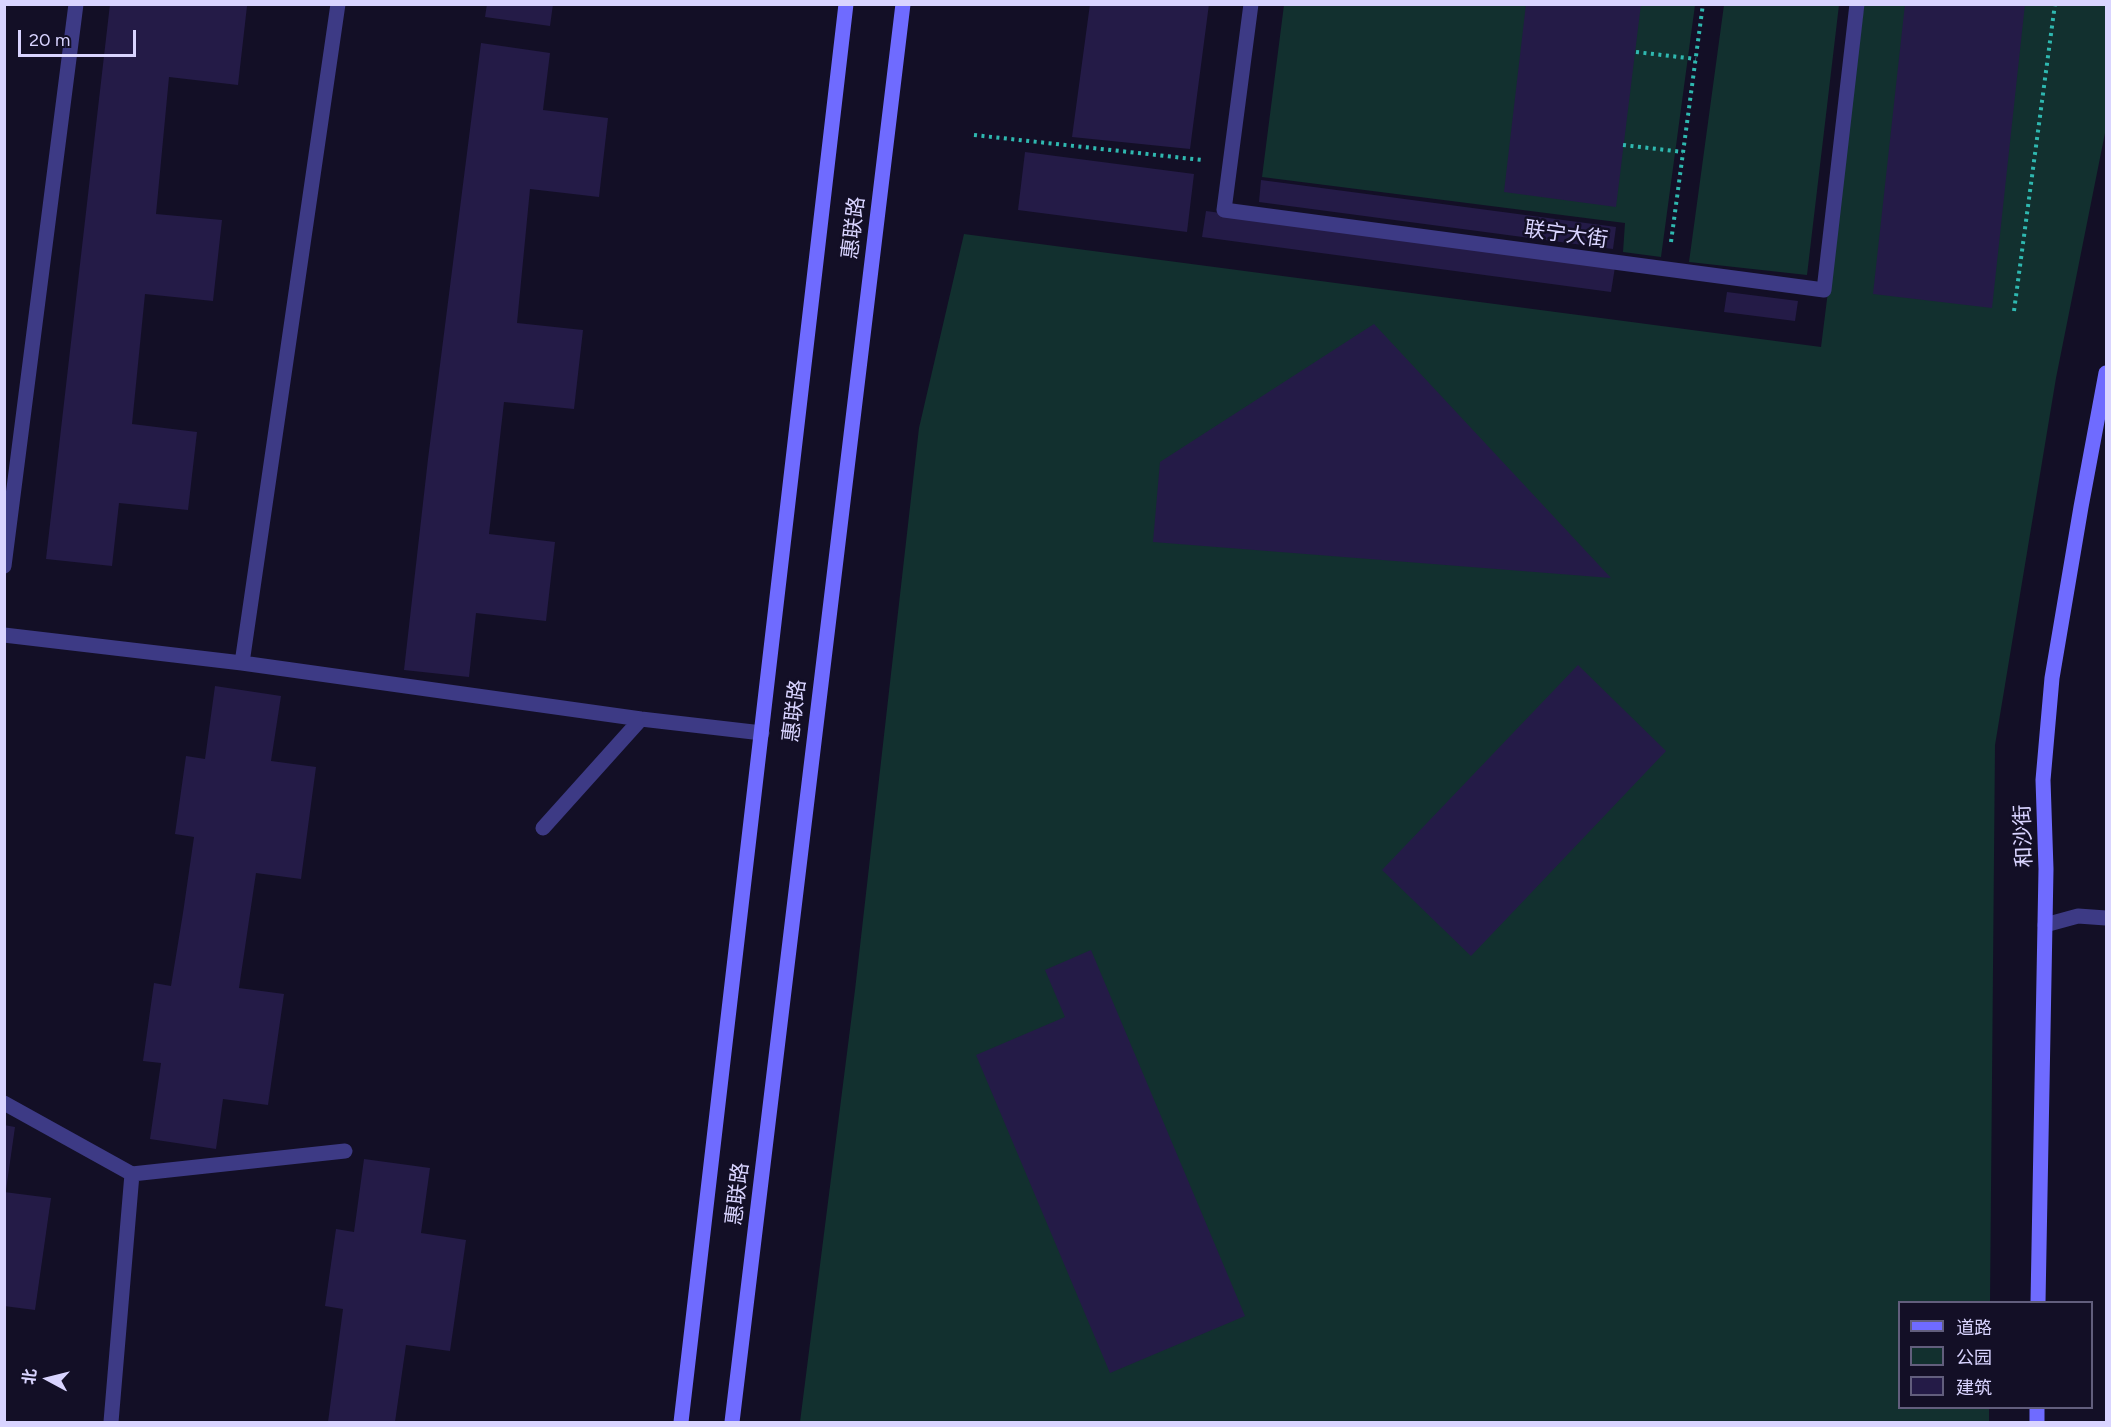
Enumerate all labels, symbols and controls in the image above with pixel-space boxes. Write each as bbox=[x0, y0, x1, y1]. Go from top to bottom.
scale bar bbox=[21, 18, 140, 56]
text: 20 m bbox=[29, 29, 70, 51]
street label: 惠联路 bbox=[838, 195, 870, 261]
street label: 联宁大街 bbox=[1523, 217, 1609, 253]
street label: 惠联路 bbox=[779, 678, 811, 744]
street label: 和沙街 bbox=[2010, 804, 2038, 868]
street label: 惠联路 bbox=[722, 1161, 754, 1227]
legend bbox=[1898, 1301, 2093, 1409]
text: 道路 bbox=[1956, 1317, 1992, 1339]
text: 公园 bbox=[1956, 1347, 1992, 1369]
north arrow bbox=[18, 1349, 78, 1409]
text: 北 bbox=[19, 1368, 40, 1386]
text: 建筑 bbox=[1956, 1377, 1992, 1399]

